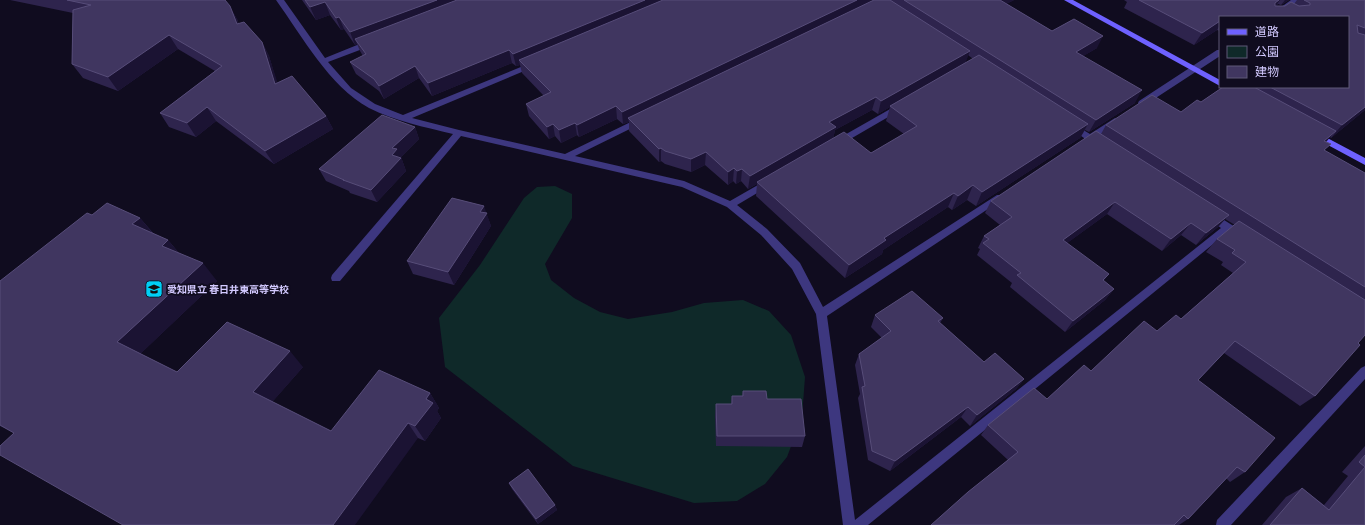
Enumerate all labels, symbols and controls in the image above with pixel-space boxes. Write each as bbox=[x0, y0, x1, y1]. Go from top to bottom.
legend bbox=[1219, 16, 1349, 88]
text: 道路 bbox=[1255, 23, 1279, 40]
text: 公園 bbox=[1255, 43, 1279, 60]
text: 建物 bbox=[1255, 63, 1279, 80]
school or university icon: 愛知県立 春日井東高等学校 bbox=[144, 279, 164, 299]
place label: 愛知県立 春日井東高等学校 bbox=[167, 282, 289, 296]

